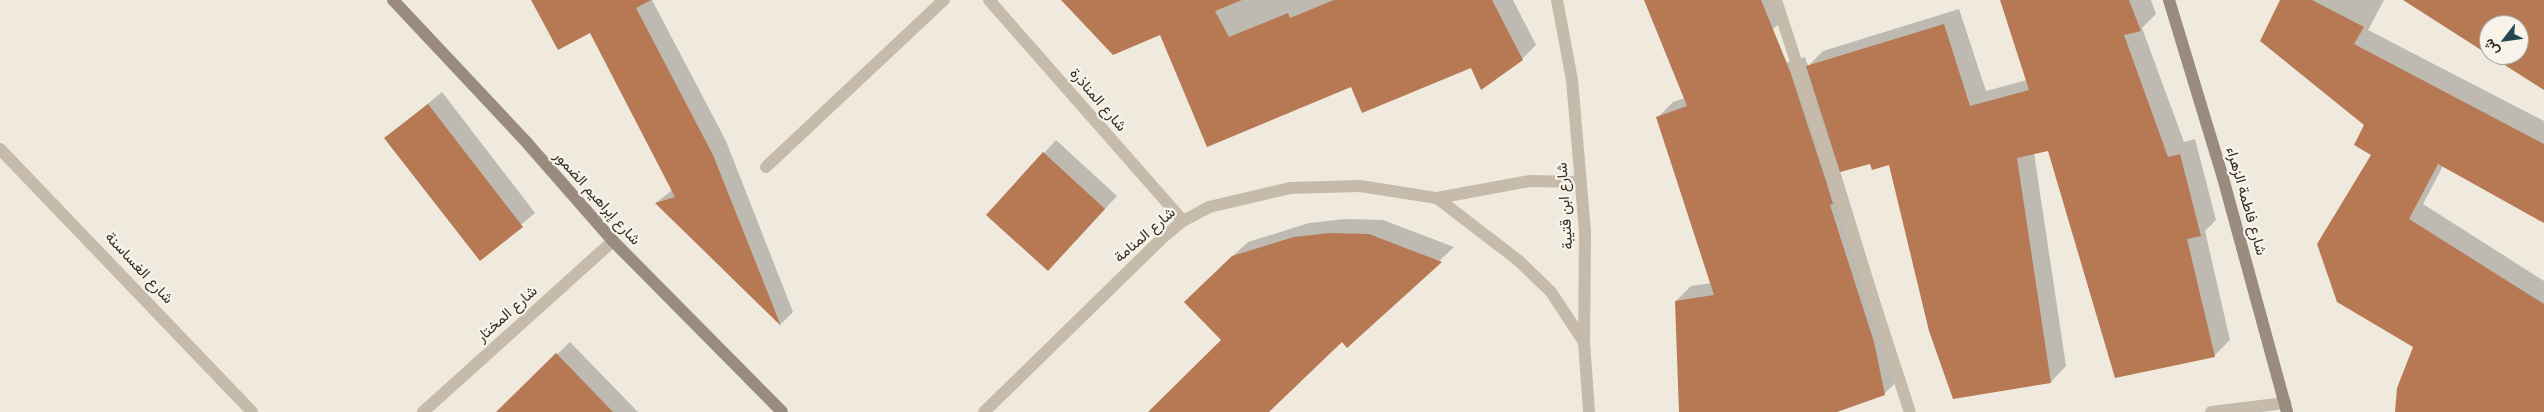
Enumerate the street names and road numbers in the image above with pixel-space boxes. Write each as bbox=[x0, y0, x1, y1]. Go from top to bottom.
street label: شارع المناذرة bbox=[1066, 65, 1130, 135]
street label: شارع فاطمة الزهراء bbox=[2222, 145, 2270, 257]
street label: شارع إبراهيم الضمور bbox=[550, 147, 644, 249]
street label: شارع ابن قتيبة bbox=[1553, 162, 1577, 250]
street label: شارع المنامة bbox=[1111, 204, 1179, 266]
street label: شارع الغساسنة bbox=[101, 228, 177, 308]
street label: شارع المختار bbox=[473, 282, 541, 346]

